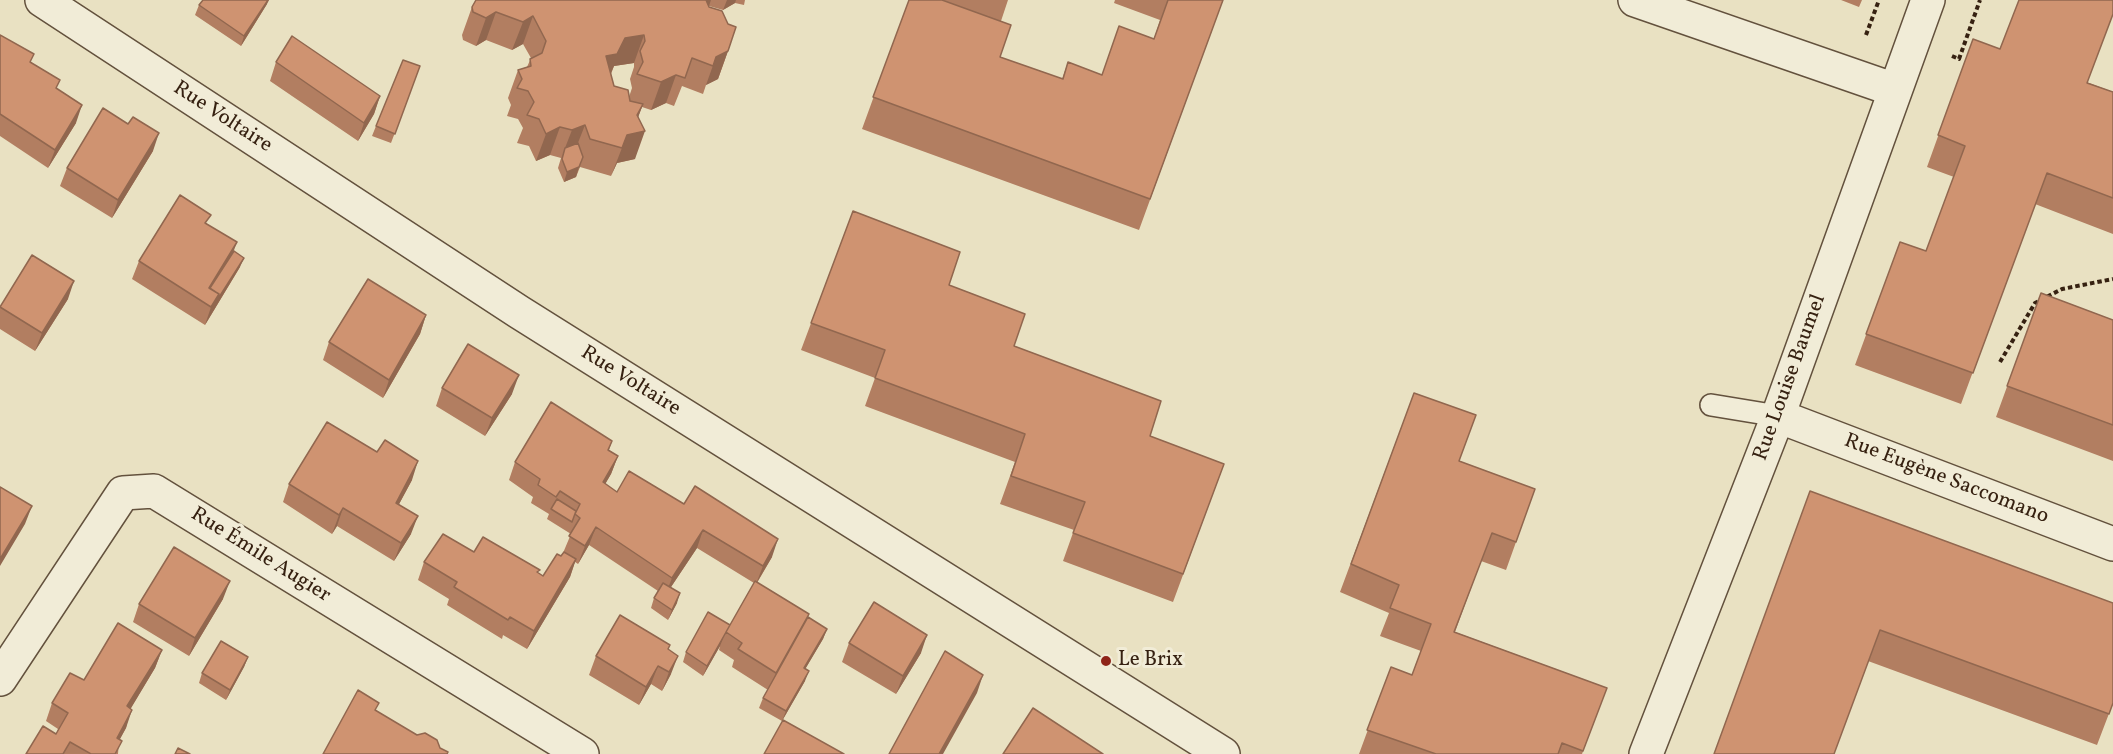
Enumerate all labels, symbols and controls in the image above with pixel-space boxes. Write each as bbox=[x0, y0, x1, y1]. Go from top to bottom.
street label: Rue Voltaire bbox=[168, 77, 276, 159]
street label: Rue Louise Baumel bbox=[1749, 292, 1833, 464]
street label: Rue Voltaire bbox=[575, 341, 685, 423]
street label: Rue Eugène Saccomano bbox=[1840, 429, 2052, 531]
street label: Rue Émile Augier bbox=[185, 503, 335, 609]
place label: Le Brix bbox=[1118, 648, 1183, 674]
marker: Le Brix bbox=[1099, 654, 1113, 668]

